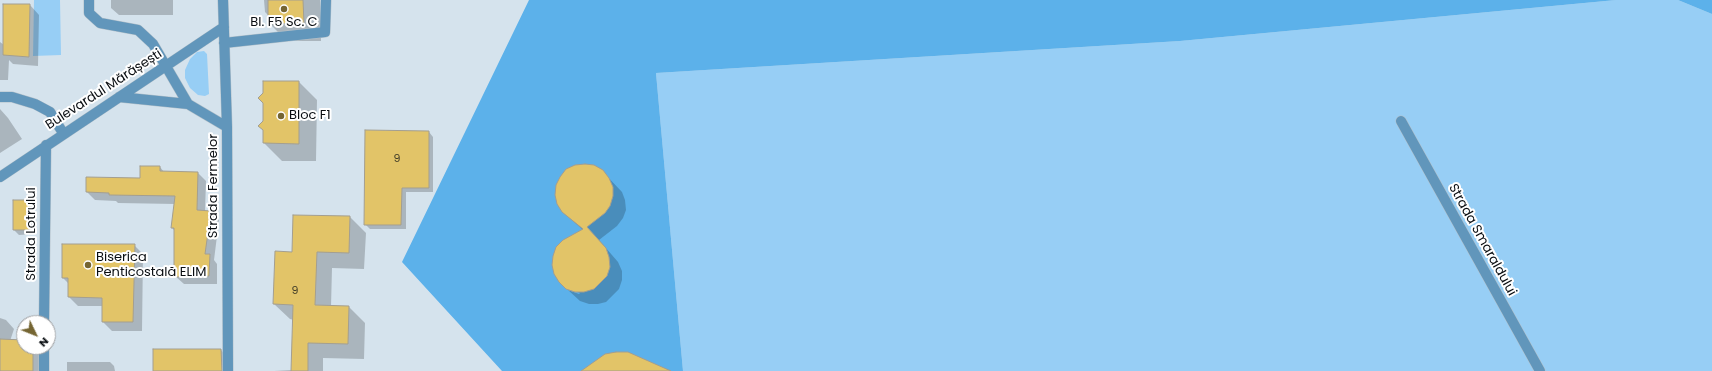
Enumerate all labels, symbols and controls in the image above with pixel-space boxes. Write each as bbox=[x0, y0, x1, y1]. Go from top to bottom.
marker: Bl. F5 Sc. C bbox=[279, 4, 289, 14]
place label: Bl. F5 Sc. C bbox=[250, 15, 318, 31]
street label: Bulevardul Mărășești bbox=[43, 47, 165, 133]
place label: Bloc F1 bbox=[289, 108, 331, 124]
marker: Bloc F1 bbox=[276, 111, 286, 121]
street label: Strada Fermelor bbox=[206, 134, 222, 238]
house number: 9 bbox=[394, 152, 400, 166]
street label: Strada Smaraldului bbox=[1445, 181, 1519, 299]
street label: Strada Lotrului bbox=[24, 187, 40, 281]
place label: Biserica Penticostală ELIM bbox=[96, 250, 206, 281]
marker: Biserica Penticostală ELIM bbox=[83, 260, 93, 270]
house number: 9 bbox=[292, 284, 298, 298]
north arrow bbox=[16, 315, 56, 355]
text: N bbox=[35, 334, 53, 351]

